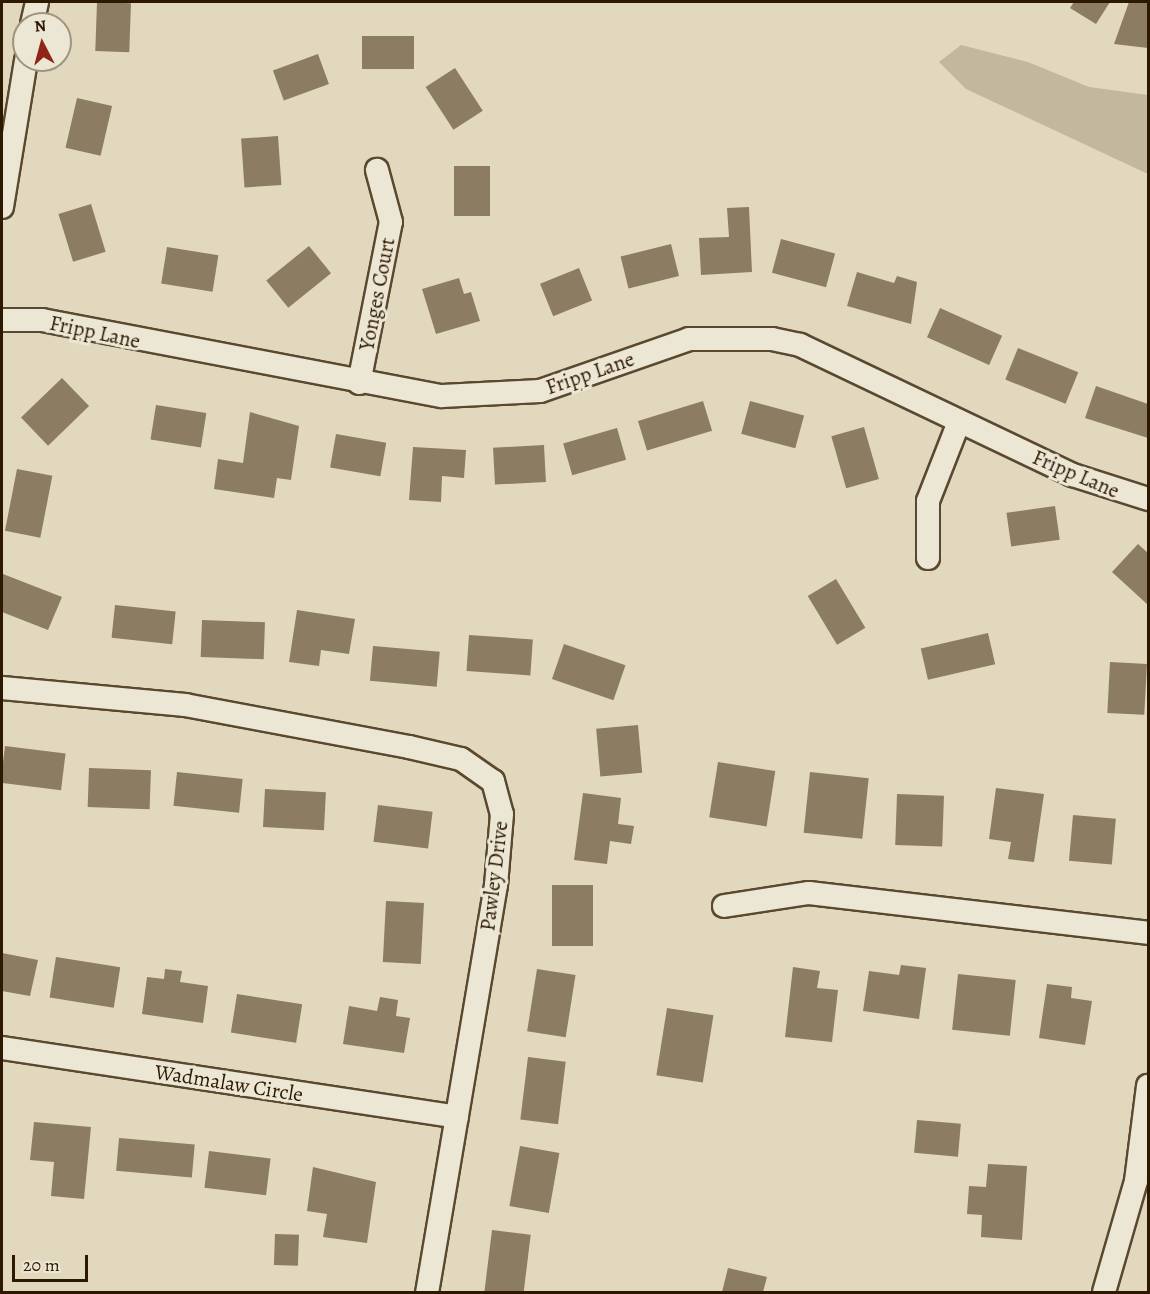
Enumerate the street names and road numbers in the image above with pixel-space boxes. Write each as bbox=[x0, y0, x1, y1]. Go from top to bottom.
street label: Yonges Court bbox=[354, 235, 400, 353]
street label: Fripp Lane bbox=[47, 310, 143, 354]
street label: Fripp Lane bbox=[542, 346, 638, 400]
street label: Fripp Lane bbox=[1029, 444, 1123, 504]
street label: Pawley Drive bbox=[475, 820, 513, 932]
street label: Wadmalaw Circle bbox=[153, 1059, 305, 1107]

